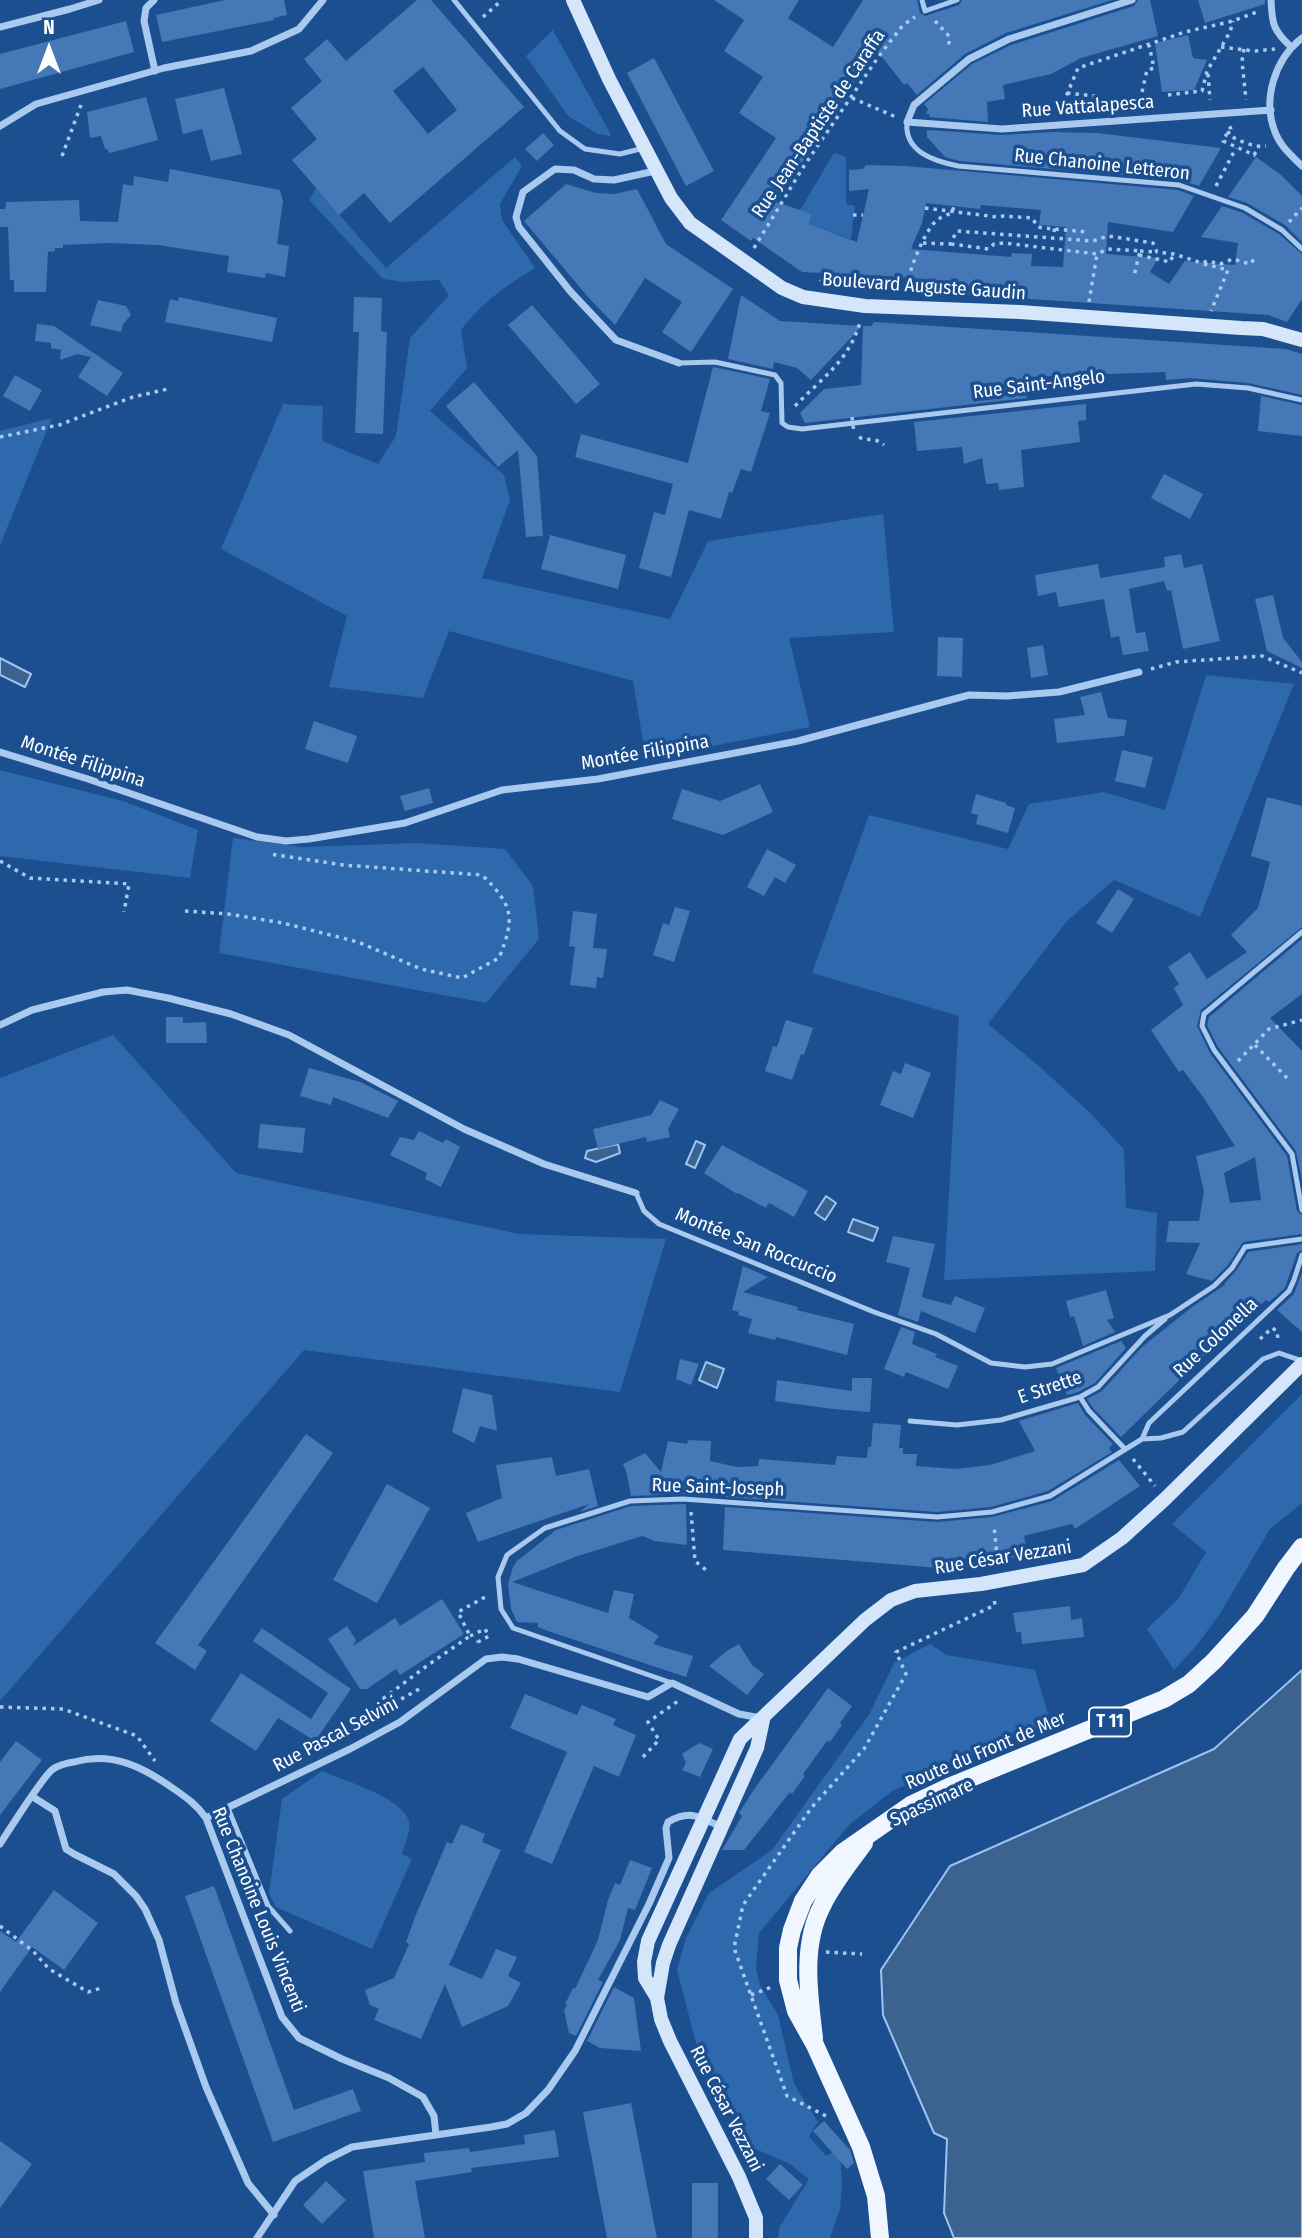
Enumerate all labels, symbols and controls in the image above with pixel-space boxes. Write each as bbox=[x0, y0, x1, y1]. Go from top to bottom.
north arrow bbox=[14, 14, 84, 84]
text: N bbox=[43, 16, 55, 39]
street label: Rue Jean-Baptiste de Caraffa bbox=[747, 25, 891, 223]
street label: Rue Vattalapesca bbox=[1021, 91, 1155, 123]
street label: Rue Chanoine Letteron bbox=[1013, 144, 1191, 186]
street label: Boulevard Auguste Gaudin bbox=[821, 268, 1027, 306]
street label: Rue Saint-Angelo bbox=[972, 366, 1106, 404]
street label: Montée Filippina bbox=[18, 731, 148, 793]
street label: Montée Filippina bbox=[579, 731, 711, 775]
street label: Montée San Roccuccio bbox=[672, 1203, 840, 1289]
street label: Rue Colonella bbox=[1169, 1293, 1263, 1383]
street label: E Strette bbox=[1015, 1366, 1085, 1410]
street label: Rue Saint-Joseph bbox=[651, 1474, 785, 1502]
street label: Rue César Vezzani bbox=[933, 1536, 1073, 1580]
street label: Rue Pascal Selvini bbox=[269, 1692, 403, 1778]
street label: Route du Front de Mer bbox=[902, 1707, 1070, 1795]
road number: T 11 bbox=[1089, 1708, 1131, 1736]
street label: Spassimare bbox=[887, 1774, 977, 1832]
street label: Rue Chanoine Louis Vincenti bbox=[206, 1804, 310, 2016]
street label: Rue César Vezzani bbox=[684, 2042, 768, 2176]

